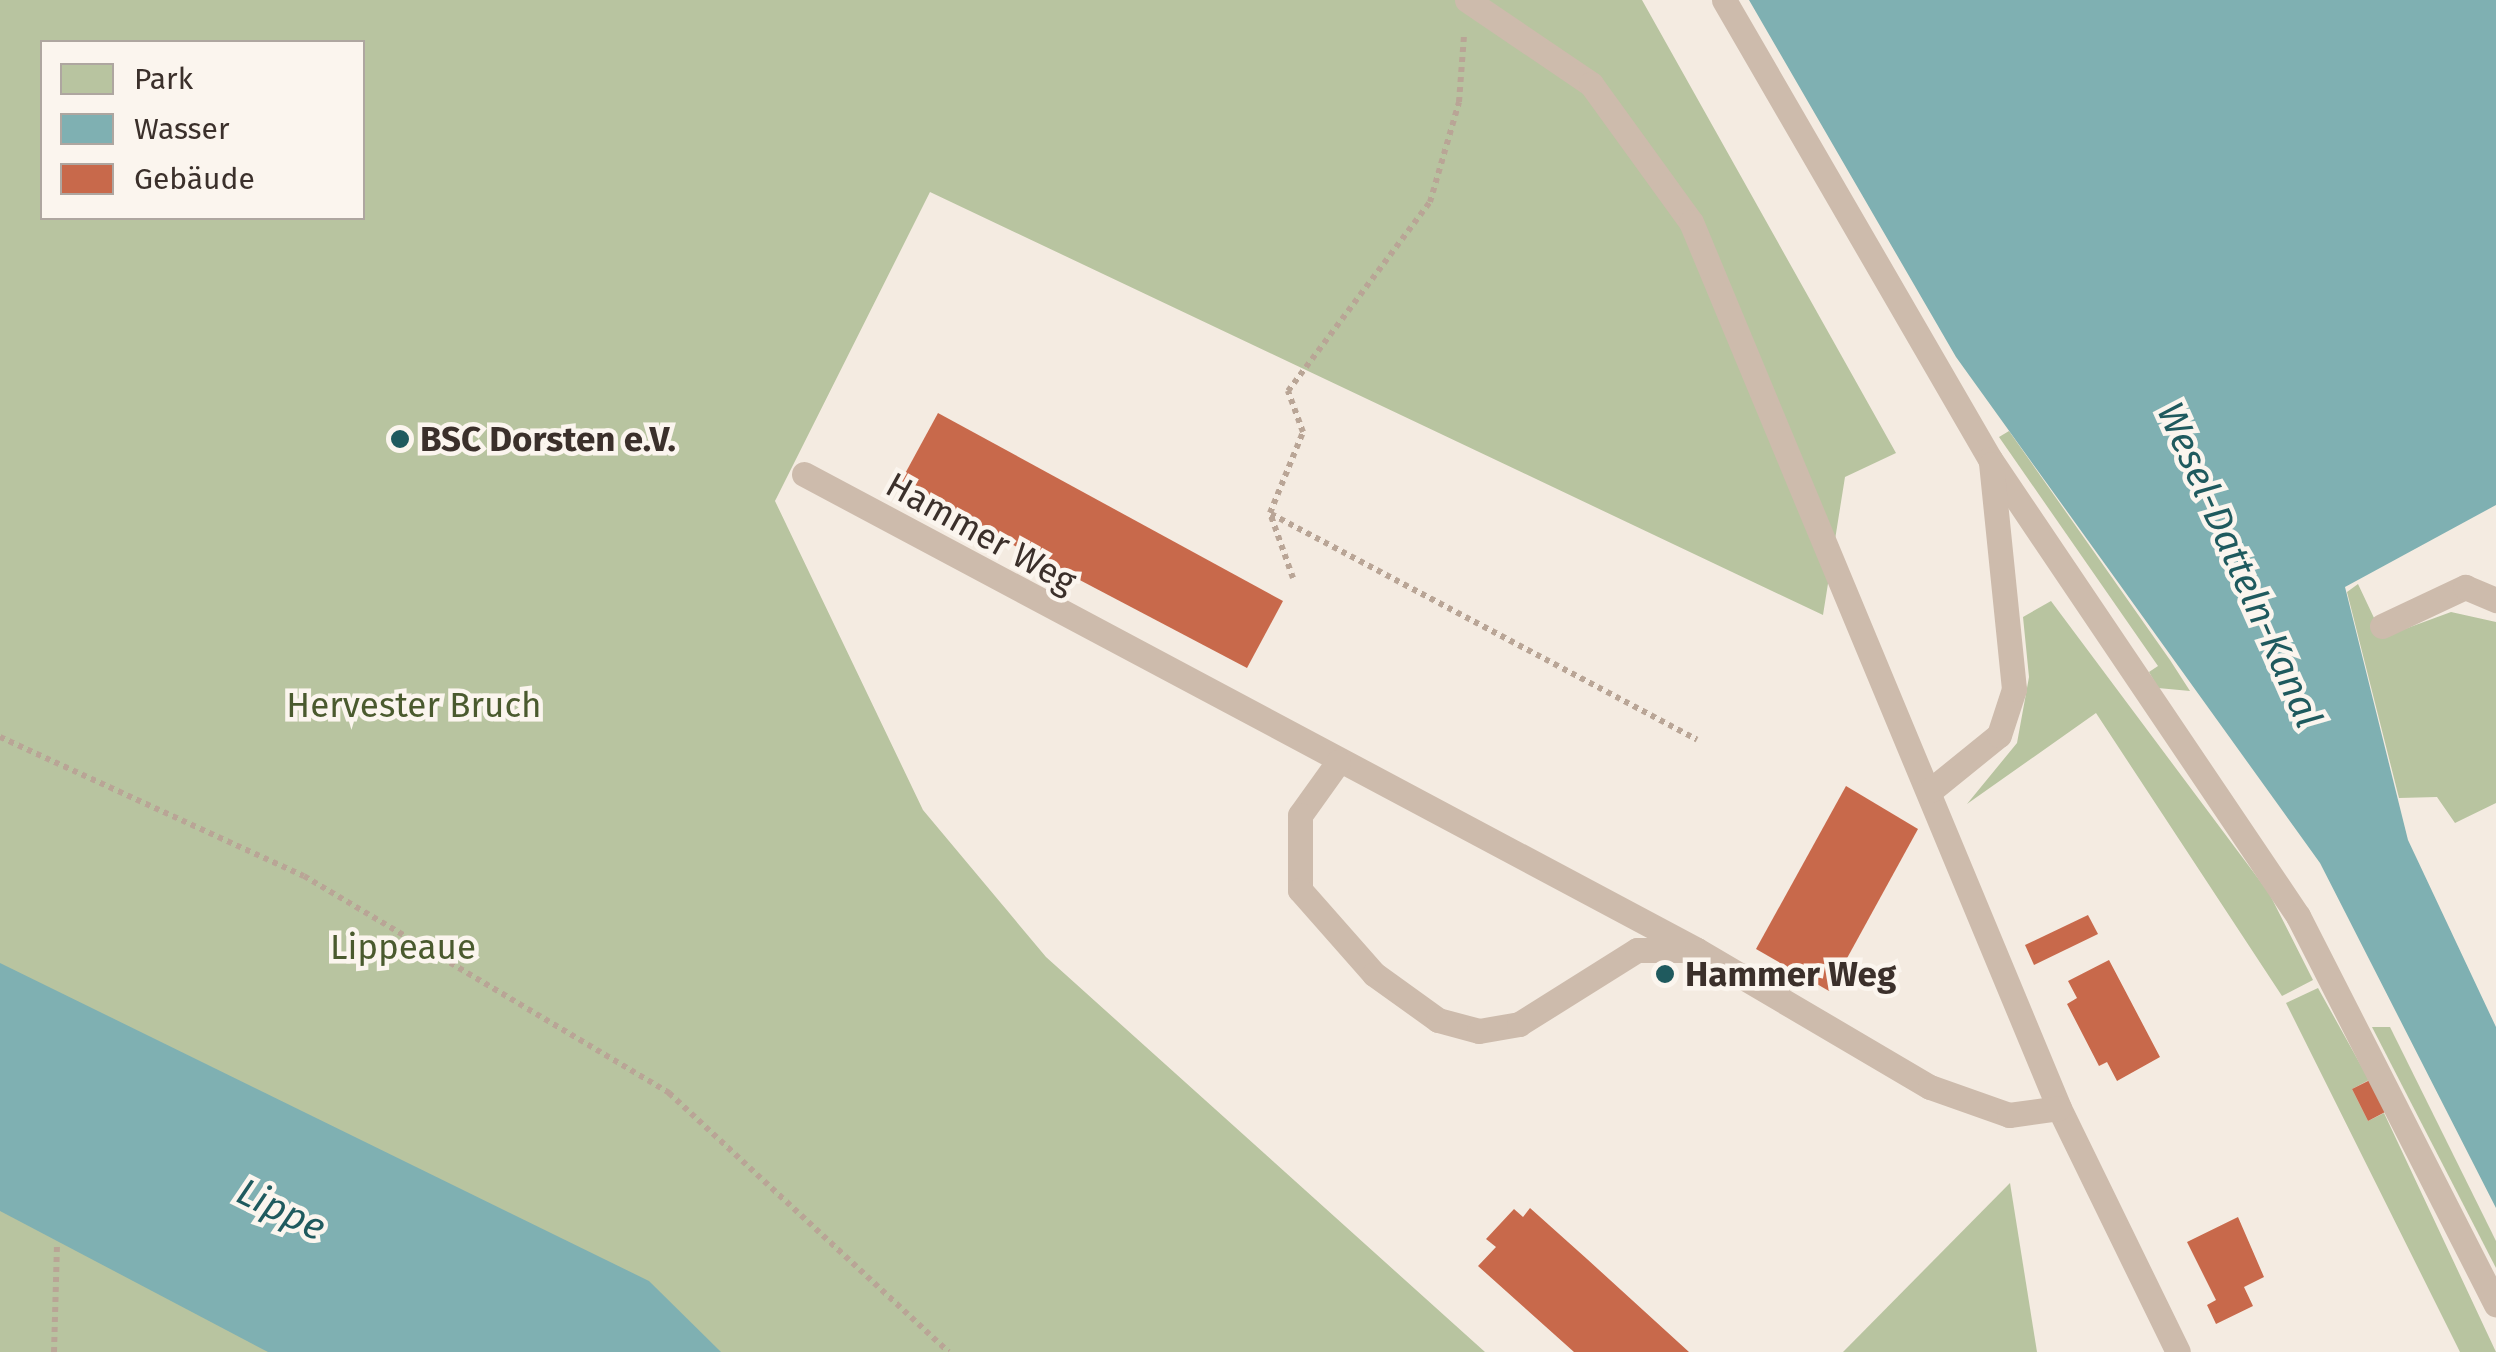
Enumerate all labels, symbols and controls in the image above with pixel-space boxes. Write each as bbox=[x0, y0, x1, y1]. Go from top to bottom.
legend bbox=[40, 40, 365, 220]
text: Park bbox=[134, 61, 193, 97]
text: Wasser bbox=[134, 111, 230, 147]
text: Gebäude bbox=[134, 161, 255, 197]
water label: Wesel-Datteln-Kanal bbox=[2147, 395, 2331, 735]
place label: BSC Dorsten e.V. bbox=[420, 418, 676, 460]
marker: BSC Dorsten e.V. bbox=[389, 428, 411, 450]
street label: Hammer Weg bbox=[879, 464, 1083, 602]
park label: Hervester Bruch bbox=[286, 684, 542, 726]
park label: Lippeaue bbox=[330, 926, 476, 968]
place label: Hammer Weg bbox=[1685, 953, 1896, 995]
marker: Hammer Weg bbox=[1654, 963, 1676, 985]
water label: Lippe bbox=[229, 1169, 333, 1251]

